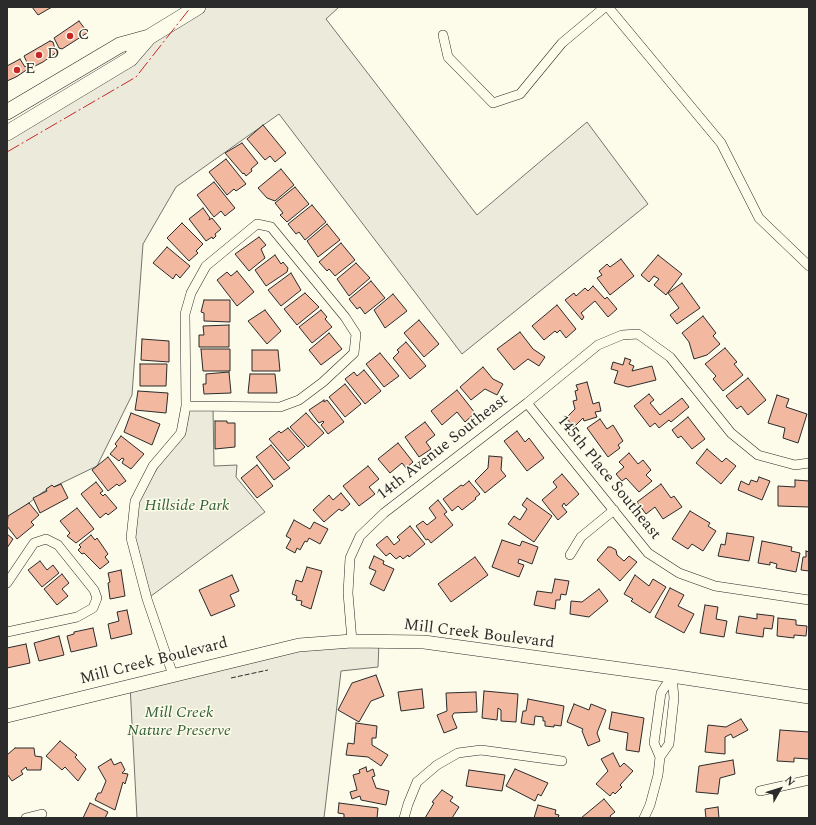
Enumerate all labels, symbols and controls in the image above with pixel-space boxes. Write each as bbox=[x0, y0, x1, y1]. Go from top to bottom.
place label: C bbox=[78, 26, 90, 46]
marker: C bbox=[65, 31, 75, 41]
place label: D bbox=[47, 45, 59, 65]
marker: D bbox=[34, 50, 44, 60]
place label: E bbox=[25, 60, 35, 80]
marker: E bbox=[12, 65, 22, 75]
street label: 14th Avenue Southeast bbox=[374, 391, 512, 505]
street label: 145th Place Southeast bbox=[552, 412, 664, 544]
park label: Hillside Park bbox=[144, 497, 230, 517]
street label: Mill Creek Boulevard bbox=[403, 616, 555, 654]
street label: Mill Creek Boulevard bbox=[78, 634, 230, 690]
park label: Mill Creek Nature Preserve bbox=[127, 704, 231, 742]
north arrow bbox=[760, 769, 800, 809]
text: N bbox=[780, 772, 799, 790]

